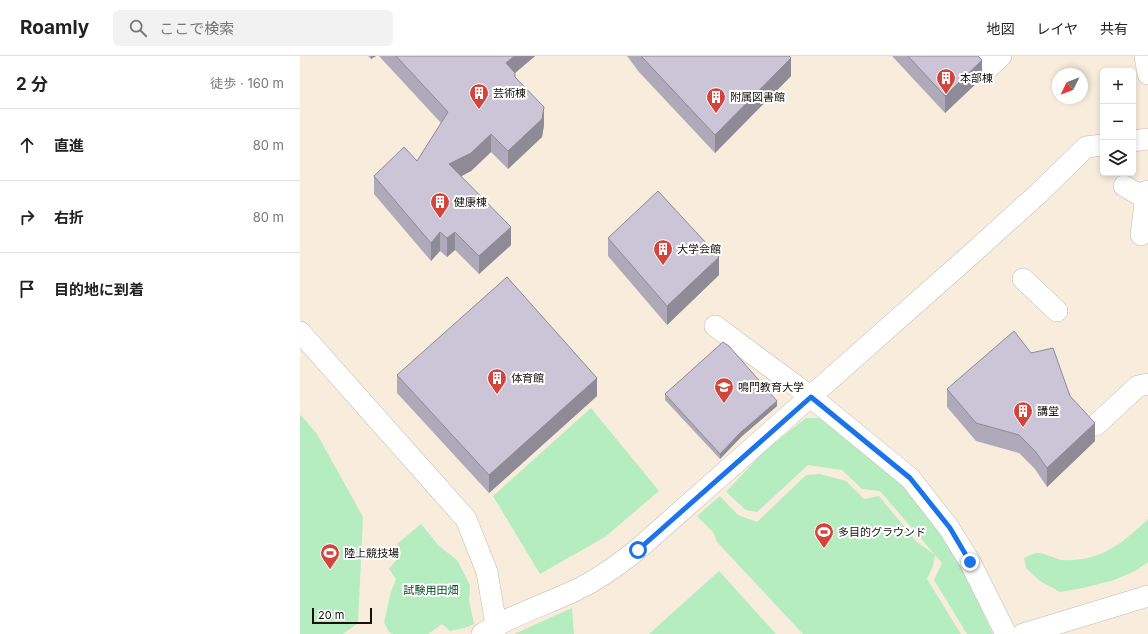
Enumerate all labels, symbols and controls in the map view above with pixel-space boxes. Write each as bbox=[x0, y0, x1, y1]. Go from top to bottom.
search box bbox=[113, 10, 393, 46]
text: Roamly bbox=[20, 16, 89, 39]
icon: search bbox=[127, 17, 149, 39]
text: ここで検索 bbox=[159, 19, 234, 38]
text: 地図 bbox=[986, 20, 1014, 37]
text: レイヤ bbox=[1036, 20, 1078, 37]
text: 共有 bbox=[1100, 20, 1128, 37]
building icon: 本部棟 bbox=[935, 67, 957, 95]
north arrow bbox=[1052, 68, 1088, 104]
map controls bbox=[1100, 68, 1136, 176]
button: + bbox=[1100, 68, 1136, 104]
place label: 本部棟 bbox=[960, 71, 993, 85]
text: 2 分 bbox=[16, 74, 48, 94]
text: 徒歩 · 160 m bbox=[210, 75, 284, 91]
building icon: 芸術棟 bbox=[468, 82, 490, 110]
place label: 芸術棟 bbox=[493, 86, 526, 100]
building icon: 附属図書館 bbox=[705, 86, 727, 114]
place label: 附属図書館 bbox=[730, 90, 785, 104]
button: − bbox=[1100, 104, 1136, 140]
icon: ahead bbox=[16, 134, 38, 156]
text: 直進 bbox=[54, 136, 84, 155]
text: 80 m bbox=[253, 137, 284, 153]
button: layers bbox=[1100, 140, 1136, 176]
building icon: 健康棟 bbox=[429, 191, 451, 219]
place label: 健康棟 bbox=[454, 195, 487, 209]
icon: right bbox=[16, 206, 38, 228]
text: 右折 bbox=[54, 208, 84, 227]
text: 80 m bbox=[253, 209, 284, 225]
building icon: 大学会館 bbox=[652, 238, 674, 266]
place label: 大学会館 bbox=[677, 242, 721, 256]
icon: arrive bbox=[16, 278, 38, 300]
text: 目的地に到着 bbox=[54, 280, 144, 299]
building icon: 体育館 bbox=[486, 367, 508, 395]
place label: 体育館 bbox=[511, 371, 544, 385]
school or university icon: 鳴門教育大学 bbox=[713, 376, 735, 404]
place label: 鳴門教育大学 bbox=[738, 380, 804, 394]
building icon: 講堂 bbox=[1012, 400, 1034, 428]
place label: 講堂 bbox=[1037, 404, 1059, 418]
sports icon: 多目的グラウンド bbox=[813, 521, 835, 549]
place label: 多目的グラウンド bbox=[838, 525, 926, 539]
route start bbox=[629, 541, 647, 559]
sports icon: 陸上競技場 bbox=[319, 542, 341, 570]
place label: 陸上競技場 bbox=[344, 546, 399, 560]
route end bbox=[961, 553, 979, 571]
park label: 試験用田畑 bbox=[404, 583, 459, 597]
scale bar bbox=[312, 606, 372, 625]
text: 20 m bbox=[318, 608, 344, 622]

